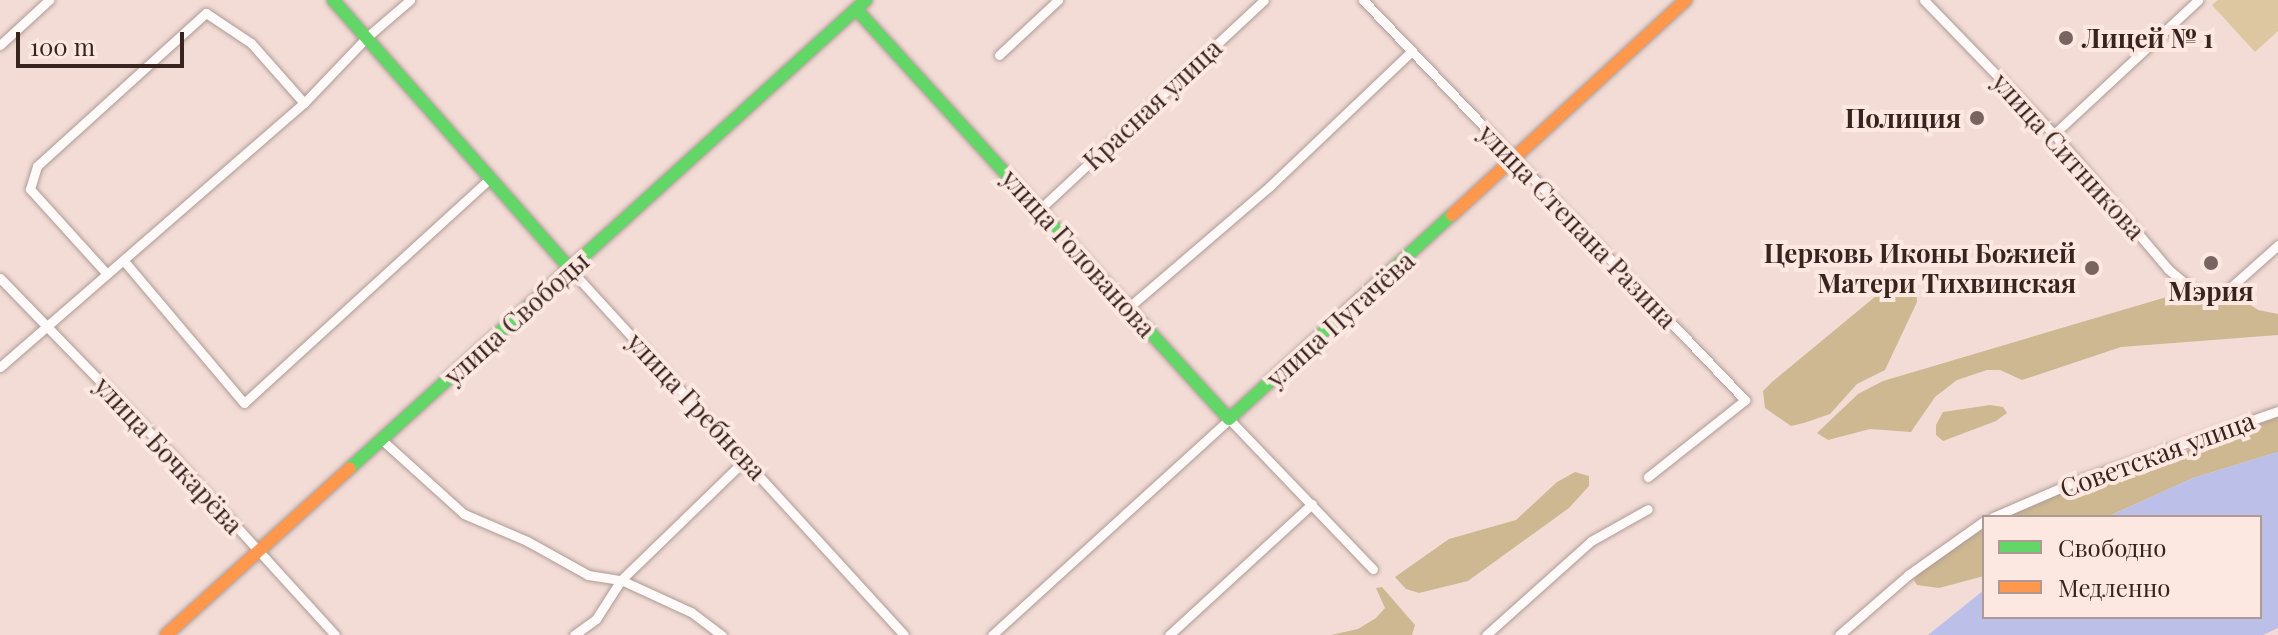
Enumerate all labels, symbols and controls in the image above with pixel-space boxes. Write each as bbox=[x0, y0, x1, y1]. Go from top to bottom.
scale bar bbox=[20, 16, 188, 66]
place label: Лицей № 1 bbox=[2082, 22, 2213, 54]
marker: Лицей № 1 bbox=[2057, 29, 2075, 47]
text: 100 m bbox=[30, 30, 95, 62]
street label: Красная улица bbox=[1076, 32, 1228, 176]
street label: улица Ситникова bbox=[1986, 66, 2152, 246]
place label: Полиция bbox=[1845, 102, 1961, 134]
marker: Полиция bbox=[1968, 109, 1986, 127]
street label: улица Степана Разина bbox=[1472, 118, 1684, 334]
street label: улица Голованова bbox=[995, 163, 1163, 343]
place label: Церковь Иконы Божией Матери Тихвинская bbox=[1764, 237, 2076, 298]
street label: улица Пугачёва bbox=[1260, 244, 1420, 394]
street label: улица Свободы bbox=[437, 245, 595, 391]
marker: Мэрия bbox=[2202, 254, 2220, 272]
marker: Церковь Иконы Божией Матери Тихвинская bbox=[2083, 259, 2101, 277]
place label: Мэрия bbox=[2168, 275, 2254, 307]
street label: улица Гребнева bbox=[621, 326, 773, 486]
street label: улица Бочкарёва bbox=[88, 370, 250, 540]
street label: Советская улица bbox=[2055, 404, 2259, 504]
legend bbox=[1982, 515, 2262, 619]
text: Свободно bbox=[2058, 531, 2166, 563]
text: Медленно bbox=[2058, 571, 2171, 603]

